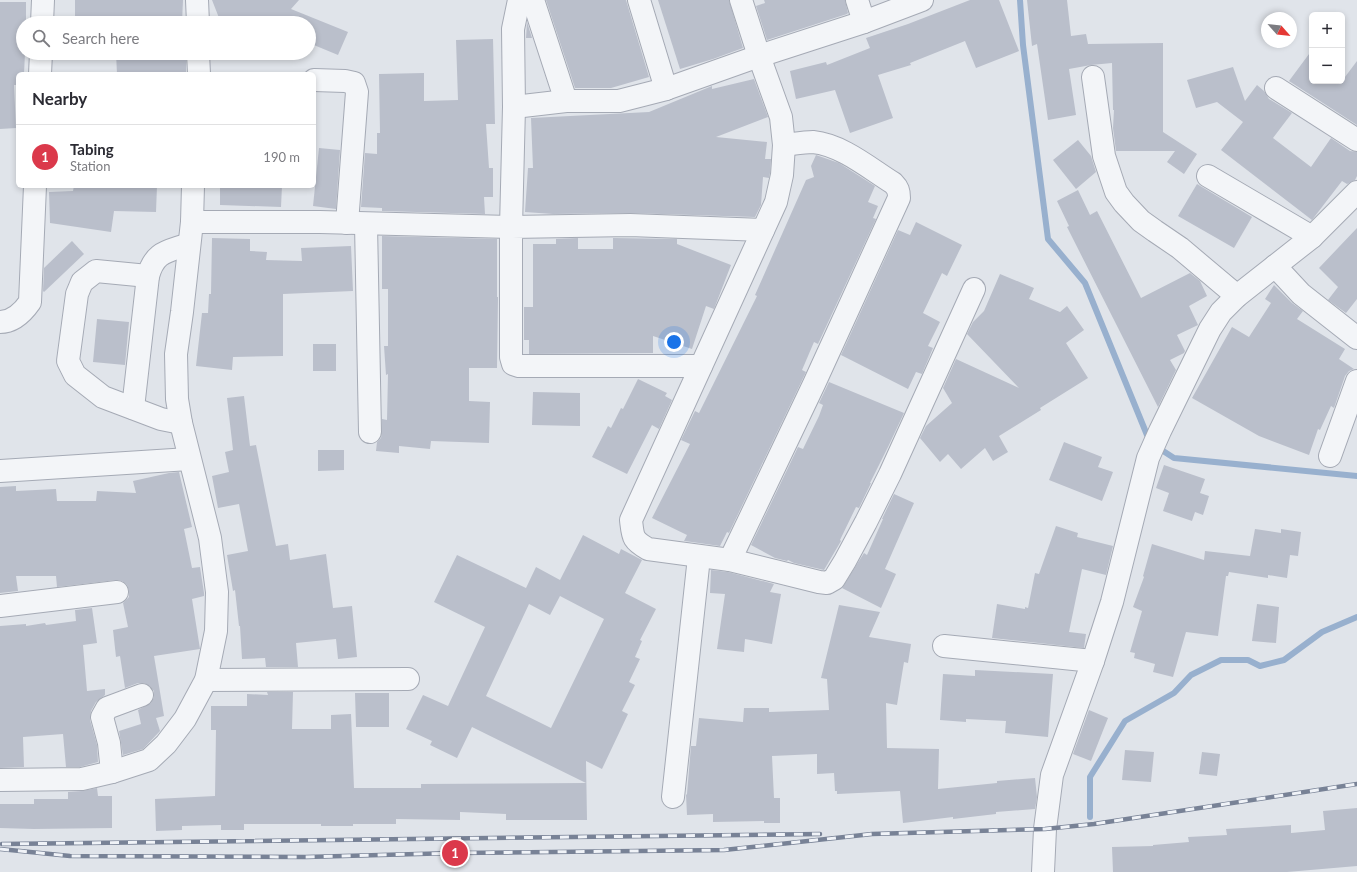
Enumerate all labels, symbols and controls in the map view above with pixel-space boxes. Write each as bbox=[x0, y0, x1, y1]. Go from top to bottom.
north arrow bbox=[1261, 12, 1297, 48]
map controls bbox=[1309, 12, 1345, 84]
button: + bbox=[1309, 12, 1345, 48]
search box bbox=[16, 16, 316, 60]
icon: search bbox=[30, 27, 52, 49]
text: Search here bbox=[62, 29, 139, 47]
button: − bbox=[1309, 48, 1345, 84]
text: Nearby bbox=[32, 88, 87, 109]
text: Tabing bbox=[70, 140, 114, 158]
text: 1 bbox=[41, 149, 49, 165]
text: 190 m bbox=[263, 149, 300, 165]
text: Station bbox=[70, 158, 110, 174]
your location bbox=[664, 332, 684, 352]
pin: 1 bbox=[442, 838, 468, 868]

